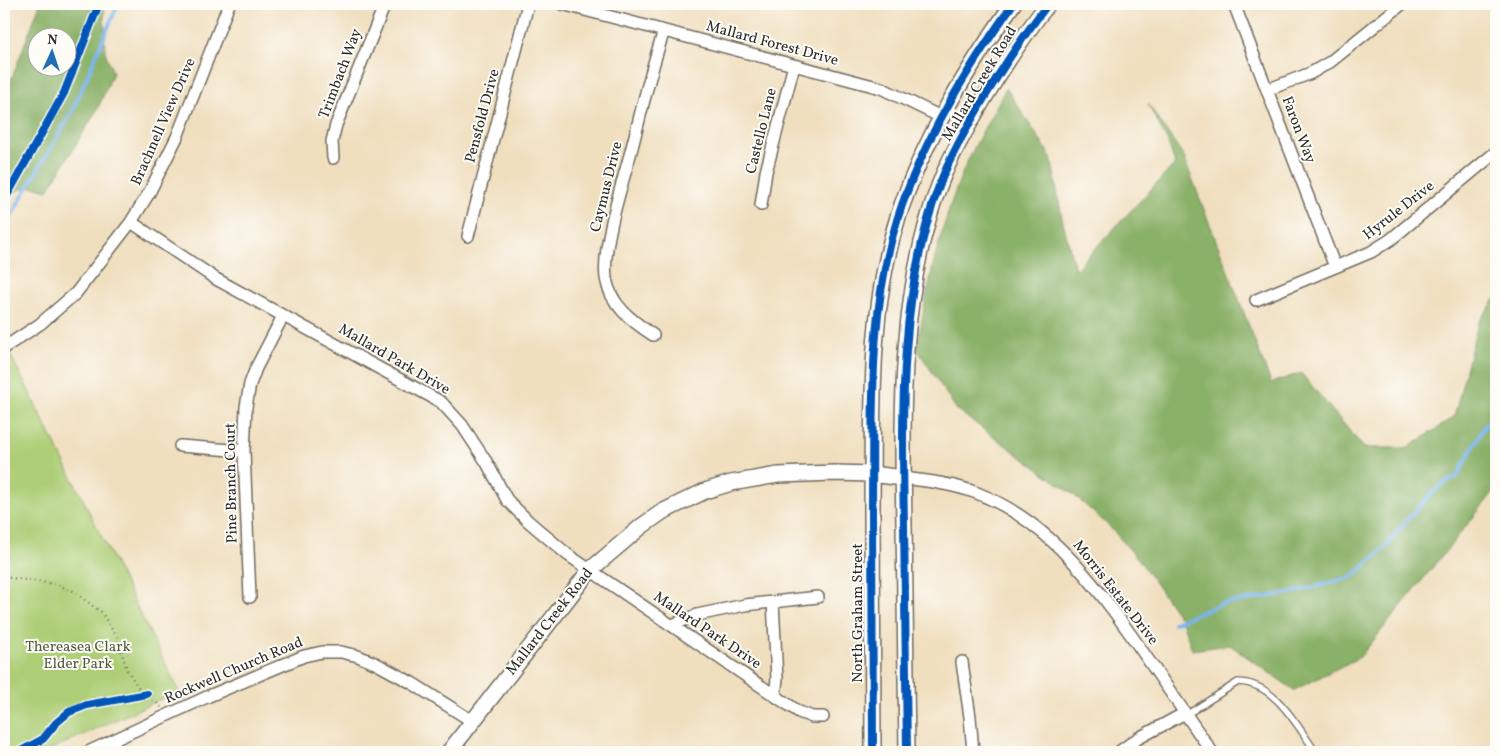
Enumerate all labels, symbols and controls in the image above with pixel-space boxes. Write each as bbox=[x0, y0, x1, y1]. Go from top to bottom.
street label: Mallard Forest Drive bbox=[704, 16, 840, 72]
street label: Mallard Creek Road bbox=[937, 22, 1023, 146]
street label: Trimbach Way bbox=[314, 26, 368, 122]
north arrow bbox=[28, 28, 78, 78]
text: N bbox=[47, 31, 58, 50]
street label: Brachnell View Drive bbox=[126, 55, 202, 189]
street label: Pensfold Drive bbox=[460, 67, 506, 165]
street label: Castello Lane bbox=[741, 86, 783, 176]
street label: Faron Way bbox=[1276, 94, 1320, 166]
street label: Caymus Drive bbox=[586, 139, 628, 235]
street label: Hyrule Drive bbox=[1359, 176, 1439, 246]
street label: Mallard Park Drive bbox=[334, 319, 454, 401]
street label: Pine Branch Court bbox=[220, 423, 244, 543]
street label: Morris Estate Drive bbox=[1067, 536, 1163, 650]
street label: North Graham Street bbox=[848, 543, 869, 683]
street label: Mallard Creek Road bbox=[501, 564, 599, 680]
street label: Mallard Park Drive bbox=[649, 587, 765, 675]
street label: Rockwell Church Road bbox=[161, 632, 307, 710]
park label: Thereasea Clark Elder Park bbox=[25, 637, 131, 675]

